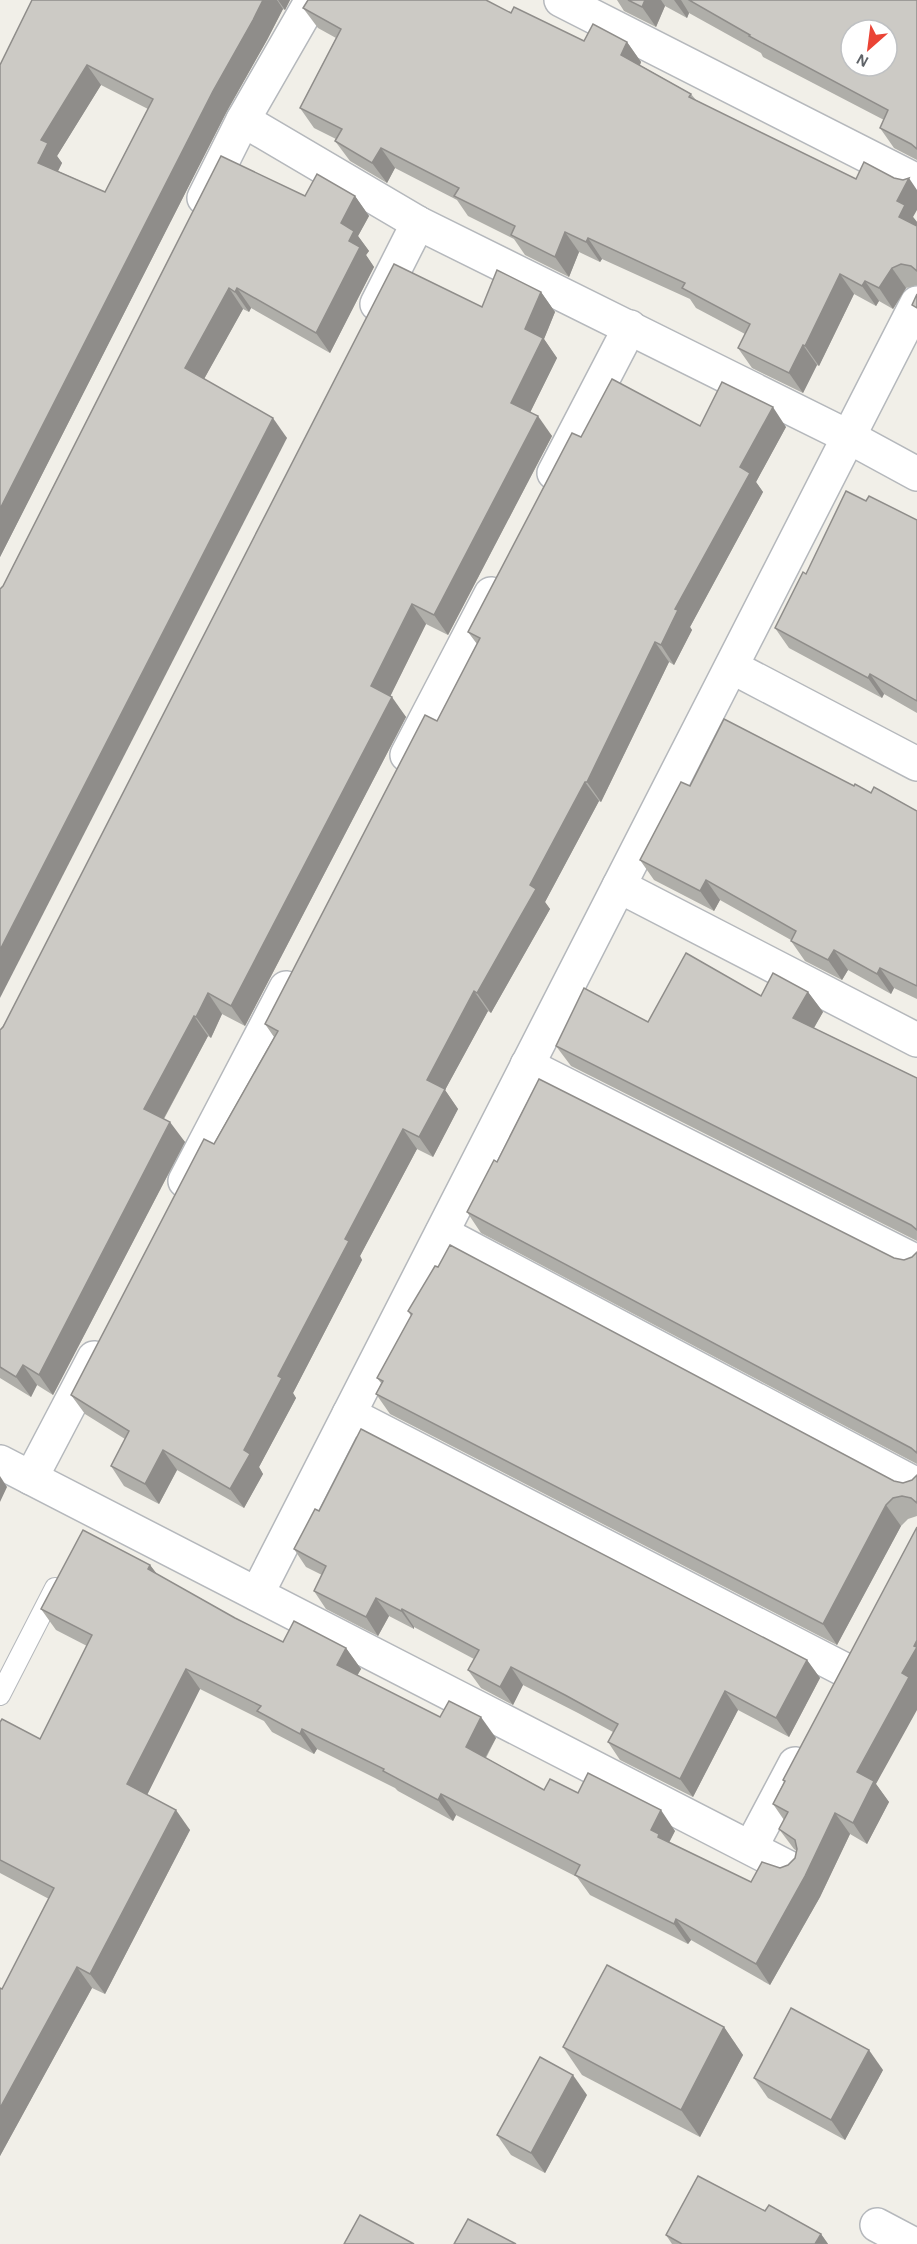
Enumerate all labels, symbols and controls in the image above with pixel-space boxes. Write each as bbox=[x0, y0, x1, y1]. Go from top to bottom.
north arrow bbox=[839, 18, 899, 78]
text: N bbox=[854, 51, 871, 70]

